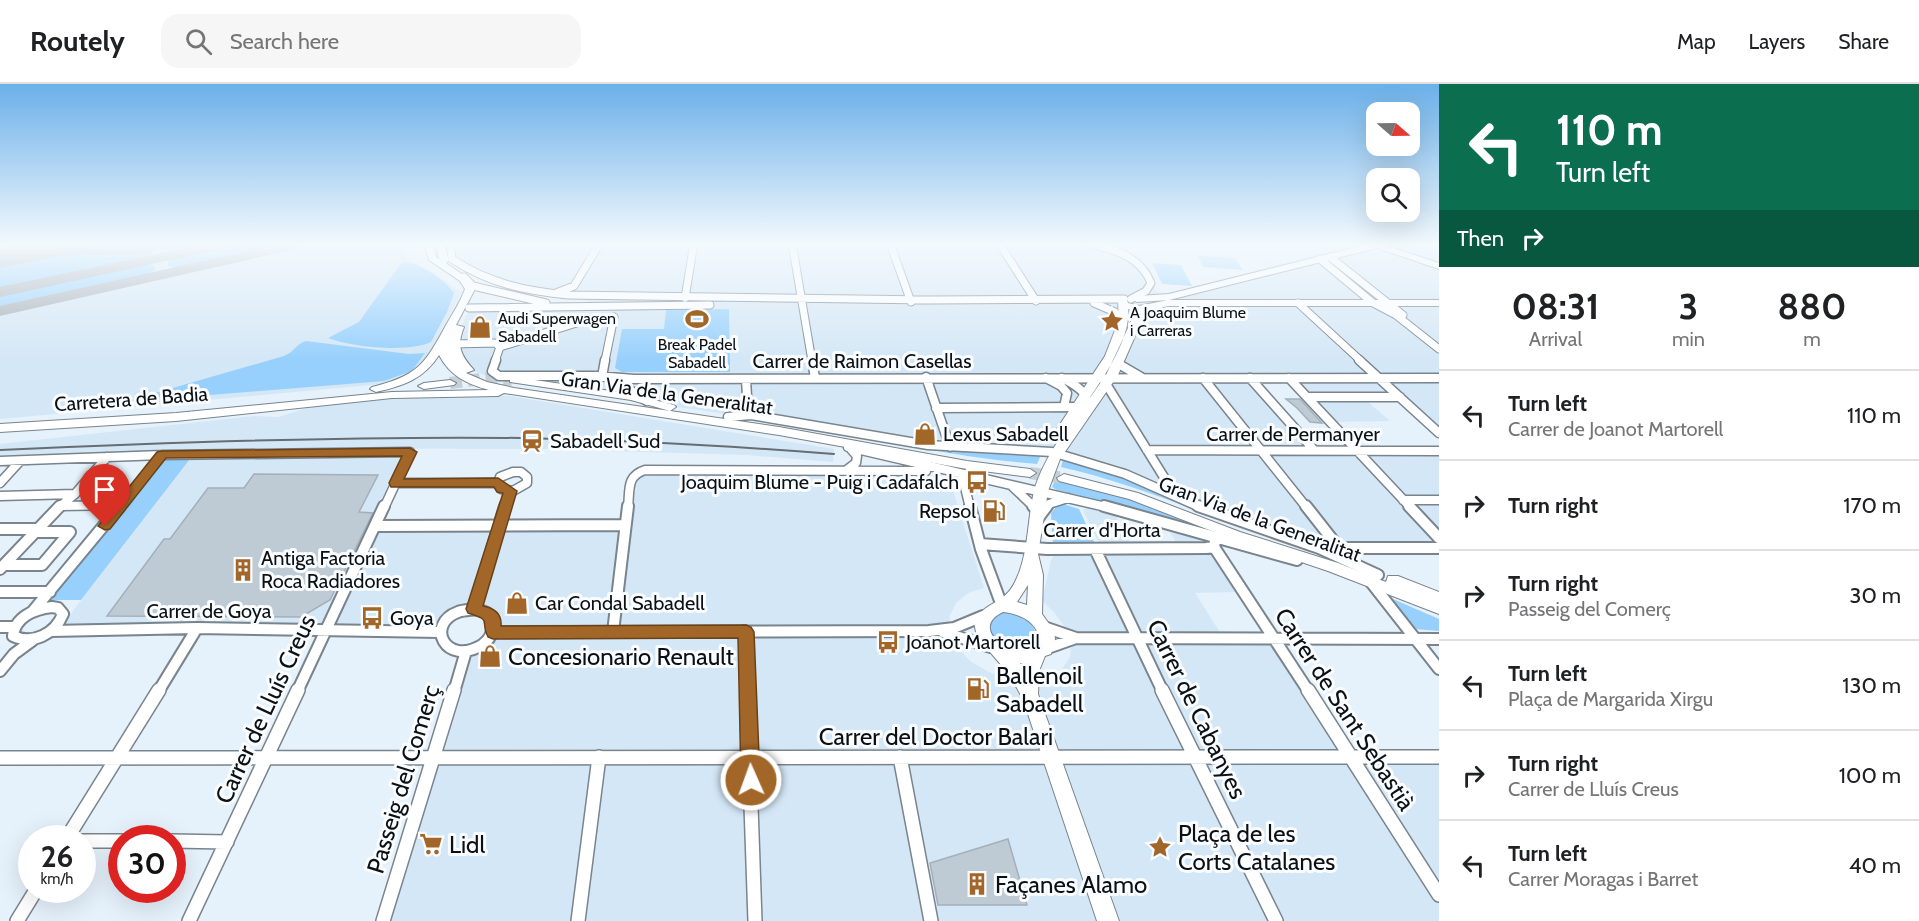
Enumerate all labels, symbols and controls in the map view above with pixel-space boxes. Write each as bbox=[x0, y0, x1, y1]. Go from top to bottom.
search box bbox=[161, 14, 581, 68]
text: Routely bbox=[30, 24, 125, 58]
icon: search bbox=[182, 25, 215, 58]
text: Search here bbox=[230, 28, 339, 55]
text: Map bbox=[1677, 29, 1716, 54]
text: Layers bbox=[1749, 29, 1805, 54]
text: Share bbox=[1838, 29, 1889, 54]
north arrow bbox=[1366, 102, 1420, 156]
map controls bbox=[1366, 102, 1420, 222]
text: 110 m bbox=[1556, 104, 1663, 156]
icon: left bbox=[1457, 108, 1535, 186]
text: Turn left bbox=[1556, 156, 1650, 189]
button: search bbox=[1366, 168, 1420, 222]
icon: right bbox=[1516, 222, 1549, 255]
text: Then bbox=[1457, 225, 1504, 252]
text: 08:31 bbox=[1512, 284, 1599, 328]
text: 3 bbox=[1679, 284, 1698, 328]
text: 880 bbox=[1778, 284, 1846, 328]
place label: A Joaquim Blume i Carreras bbox=[1130, 303, 1246, 340]
sports icon: Break Padel Sabadell bbox=[684, 306, 710, 332]
place icon: A Joaquim Blume i Carreras bbox=[1099, 308, 1125, 334]
place label: Audi Superwagen Sabadell bbox=[498, 309, 616, 346]
shop icon: Audi Superwagen Sabadell bbox=[467, 314, 493, 340]
text: Arrival bbox=[1529, 327, 1582, 351]
text: min bbox=[1672, 327, 1705, 351]
text: m bbox=[1803, 327, 1821, 351]
place label: Break Padel Sabadell bbox=[658, 335, 736, 372]
street label: Carrer de Raimon Casellas bbox=[753, 349, 971, 373]
street label: Gran Via de la Generalitat bbox=[560, 366, 775, 420]
street label: Carretera de Badia bbox=[53, 382, 209, 416]
text: Turn left bbox=[1508, 390, 1587, 417]
icon: left bbox=[1457, 399, 1490, 432]
text: 110 m bbox=[1847, 402, 1901, 429]
text: Carrer de Joanot Martorell bbox=[1508, 417, 1723, 441]
shop icon: Lexus Sabadell bbox=[912, 421, 938, 447]
place label: Lexus Sabadell bbox=[943, 422, 1069, 446]
street label: Carrer de Permanyer bbox=[1206, 422, 1380, 446]
station icon: Sabadell Sud bbox=[519, 428, 545, 454]
place label: Sabadell Sud bbox=[550, 429, 660, 453]
pin bbox=[79, 464, 130, 526]
bus stop icon: Joaquim Blume - Puig i Cadafalch bbox=[964, 469, 990, 495]
place label: Joaquim Blume - Puig i Cadafalch bbox=[680, 470, 959, 494]
street label: Gran Via de la Generalitat bbox=[1156, 471, 1365, 567]
icon: arrive bbox=[88, 473, 121, 506]
icon: right bbox=[1457, 489, 1490, 522]
text: Turn right bbox=[1508, 492, 1598, 519]
text: 170 m bbox=[1843, 492, 1901, 519]
fuel station icon: Repsol bbox=[981, 498, 1007, 524]
place label: Repsol bbox=[919, 499, 976, 523]
street label: Carrer d'Horta bbox=[1043, 518, 1161, 542]
place label: Antiga Factoria Roca Radiadores bbox=[261, 546, 400, 593]
building icon: Antiga Factoria Roca Radiadores bbox=[230, 557, 256, 583]
text: Turn right bbox=[1508, 570, 1598, 597]
icon: right bbox=[1457, 579, 1490, 612]
text: 30 m bbox=[1849, 582, 1901, 609]
shop icon: Car Condal Sabadell bbox=[504, 590, 530, 616]
place label: Car Condal Sabadell bbox=[535, 591, 705, 615]
text: Passeig del Comerç bbox=[1508, 597, 1671, 621]
street label: Carrer de Goya bbox=[147, 599, 272, 623]
street label: Carrer de Sant Sebastià bbox=[1269, 602, 1422, 816]
bus stop icon: Goya bbox=[359, 605, 385, 631]
place label: Goya bbox=[390, 606, 434, 630]
street label: Carrer de Lluís Creus bbox=[209, 610, 321, 808]
street label: Carrer de Cabanyes bbox=[1141, 615, 1253, 803]
bus stop icon: Joanot Martorell bbox=[875, 629, 901, 655]
place label: Joanot Martorell bbox=[905, 630, 1040, 654]
place label: Concesionario Renault bbox=[508, 642, 734, 671]
shop icon: Concesionario Renault bbox=[477, 643, 503, 669]
text: Turn left bbox=[1508, 660, 1587, 687]
place label: Ballenoil Sabadell bbox=[996, 661, 1084, 718]
icon: left bbox=[1457, 669, 1490, 702]
text: 130 m bbox=[1842, 672, 1901, 699]
fuel station icon: Ballenoil Sabadell bbox=[965, 676, 991, 702]
street label: Passeig del Comerç bbox=[361, 681, 445, 877]
text: Plaça de Margarida Xirgu bbox=[1508, 687, 1713, 711]
street label: Carrer del Doctor Balari bbox=[819, 722, 1053, 751]
position arrow bbox=[719, 748, 783, 812]
text: Turn right bbox=[1508, 750, 1598, 777]
icon: right bbox=[1457, 759, 1490, 792]
text: 100 m bbox=[1839, 762, 1901, 789]
text: Carrer de Lluís Creus bbox=[1508, 777, 1679, 801]
place label: Plaça de les Corts Catalanes bbox=[1178, 819, 1335, 876]
speed limit sign: 30 bbox=[108, 825, 186, 903]
place label: Lidl bbox=[449, 830, 485, 859]
supermarket icon: Lidl bbox=[418, 831, 444, 857]
place icon: Plaça de les Corts Catalanes bbox=[1147, 834, 1173, 860]
text: 26 bbox=[41, 838, 73, 875]
text: Turn left bbox=[1508, 840, 1587, 867]
icon: left bbox=[1457, 849, 1490, 882]
text: 40 m bbox=[1849, 852, 1901, 879]
text: Carrer Moragas i Barret bbox=[1508, 867, 1698, 891]
text: km/h bbox=[41, 870, 73, 888]
place label: Façanes Alamo bbox=[995, 870, 1147, 899]
building icon: Façanes Alamo bbox=[964, 871, 990, 897]

